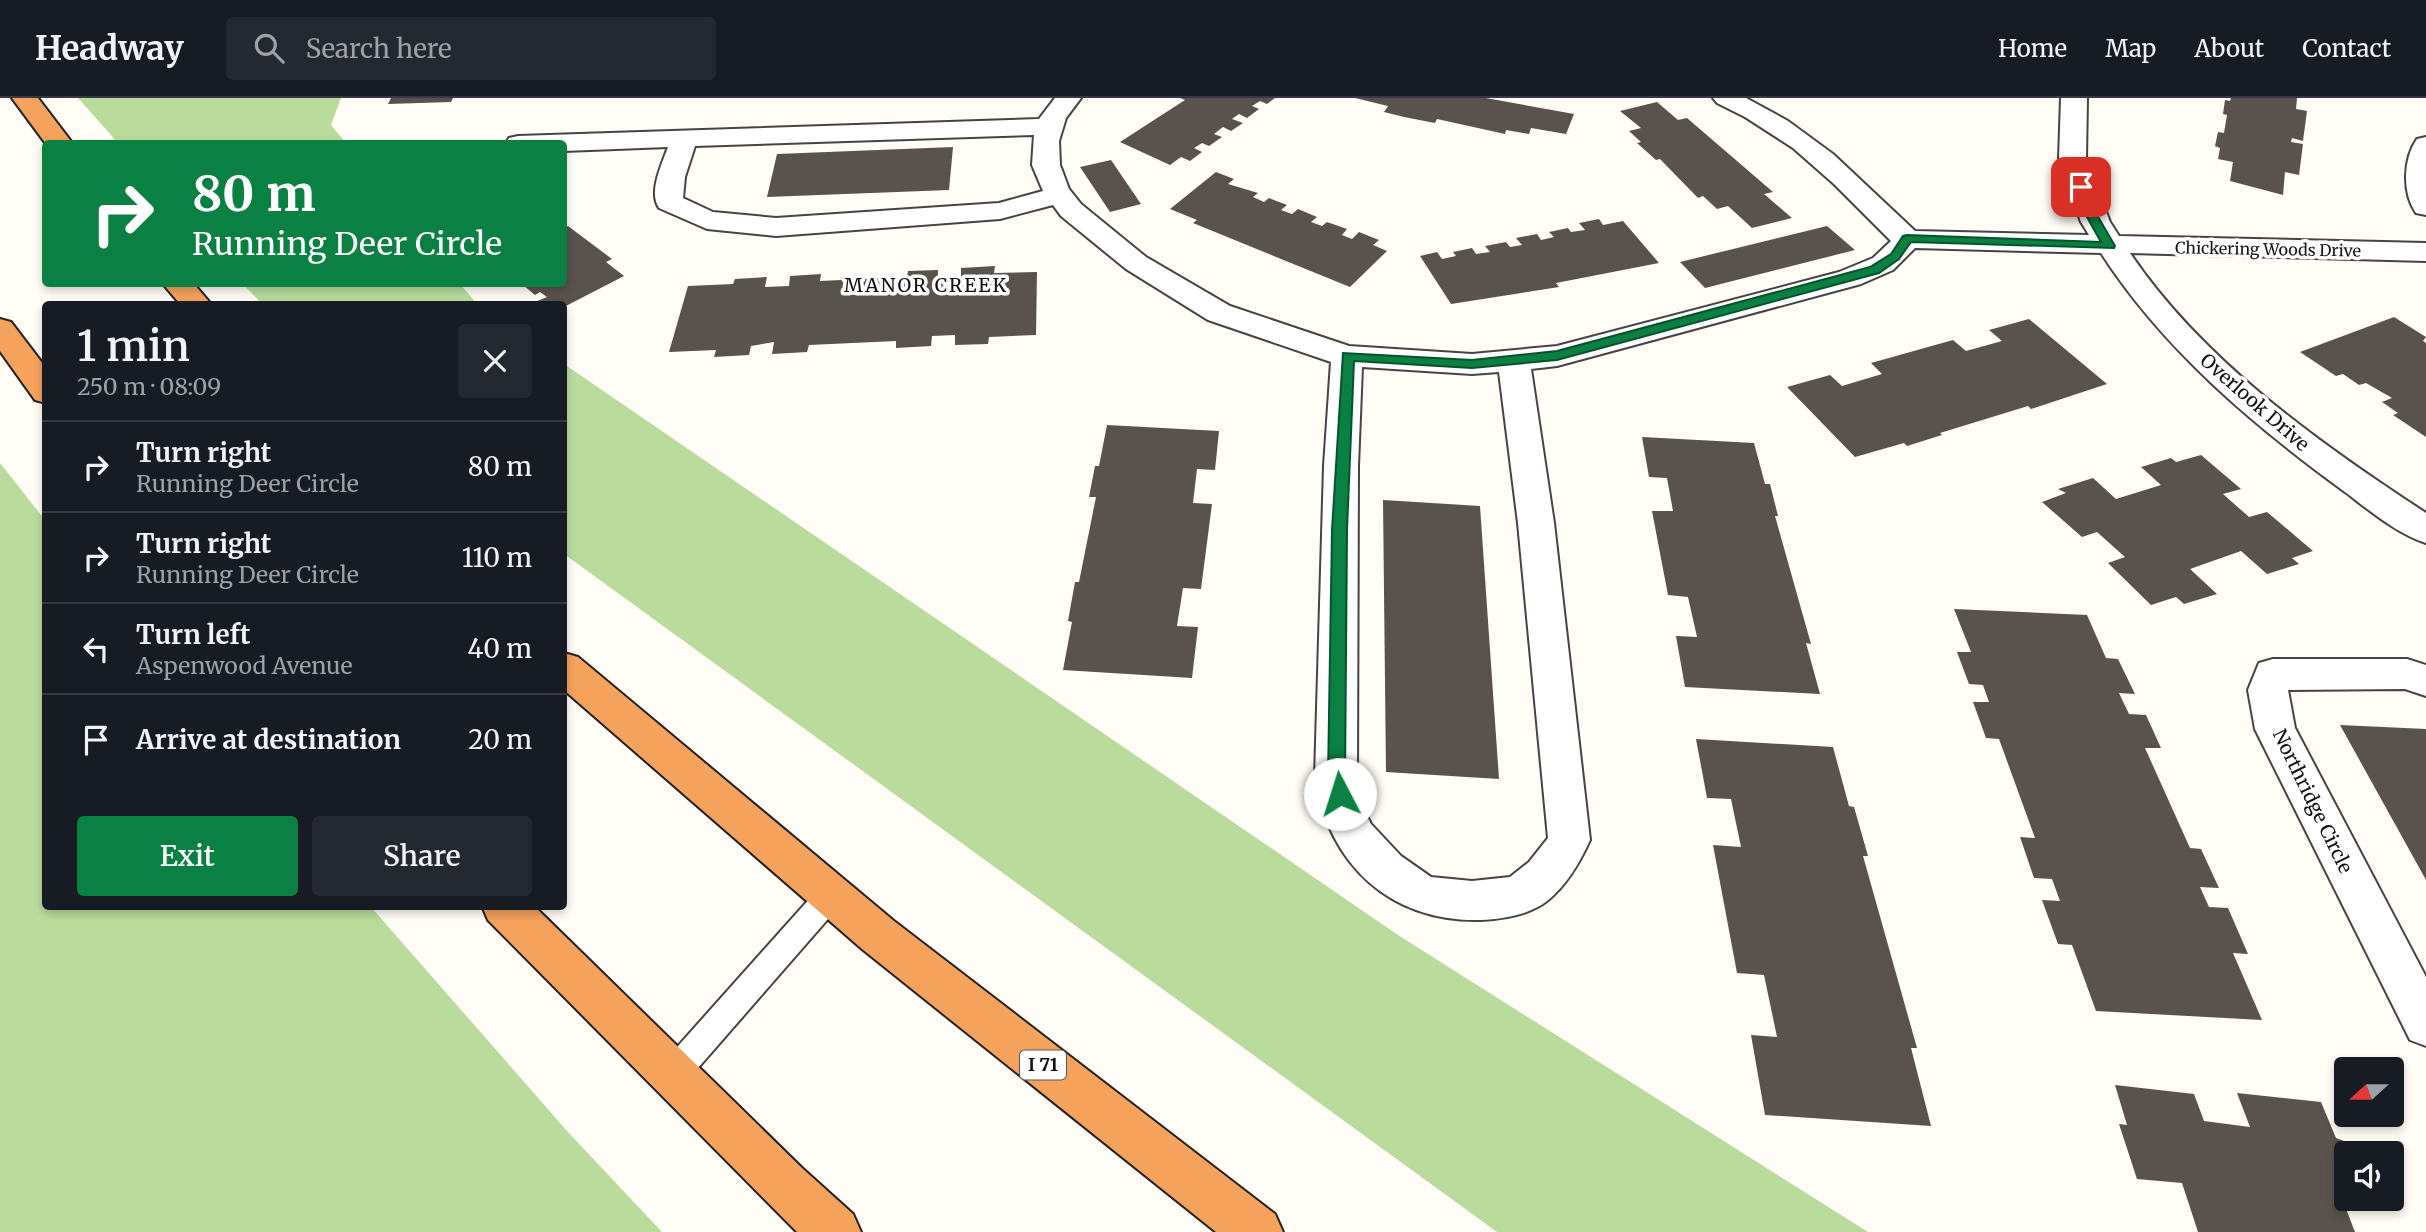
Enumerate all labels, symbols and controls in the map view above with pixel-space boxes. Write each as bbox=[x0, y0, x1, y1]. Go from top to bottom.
search box bbox=[226, 17, 716, 80]
text: Headway bbox=[35, 28, 184, 69]
icon: search bbox=[250, 29, 288, 67]
text: Search here bbox=[306, 32, 452, 65]
text: Home bbox=[1998, 33, 2067, 64]
text: Map bbox=[2105, 33, 2156, 64]
text: About bbox=[2194, 33, 2264, 64]
text: Contact bbox=[2302, 33, 2391, 64]
pin bbox=[2051, 157, 2111, 217]
text: 80 m bbox=[192, 163, 315, 224]
icon: right bbox=[77, 168, 168, 259]
icon: arrive bbox=[2062, 168, 2100, 206]
text: Running Deer Circle bbox=[192, 224, 502, 264]
street label: Chickering Woods Drive bbox=[2175, 237, 2361, 261]
district label: MANOR CREEK bbox=[844, 273, 1008, 297]
text: 1 min bbox=[77, 320, 190, 372]
button: close bbox=[458, 324, 532, 398]
street label: Overlook Drive bbox=[2195, 348, 2315, 456]
text: 250 m · 08:09 bbox=[77, 372, 221, 401]
text: Turn right bbox=[136, 436, 271, 469]
icon: right bbox=[77, 448, 115, 486]
text: 80 m bbox=[468, 450, 532, 483]
text: Running Deer Circle bbox=[136, 469, 359, 498]
text: Turn right bbox=[136, 527, 271, 560]
icon: right bbox=[77, 539, 115, 577]
text: 110 m bbox=[462, 541, 532, 574]
text: Running Deer Circle bbox=[136, 560, 359, 589]
text: Turn left bbox=[136, 618, 250, 651]
icon: left bbox=[77, 630, 115, 668]
text: 40 m bbox=[468, 632, 532, 665]
text: Aspenwood Avenue bbox=[136, 651, 352, 680]
icon: arrive bbox=[77, 721, 115, 759]
text: Arrive at destination bbox=[136, 723, 401, 756]
text: 20 m bbox=[468, 723, 532, 756]
street label: Northridge Circle bbox=[2268, 725, 2358, 877]
position arrow bbox=[1303, 757, 1377, 831]
button: Exit bbox=[77, 816, 298, 896]
button: Share bbox=[312, 816, 532, 896]
road number: I 71 bbox=[1020, 1050, 1066, 1080]
north arrow bbox=[2334, 1057, 2404, 1127]
map controls bbox=[2334, 1057, 2404, 1211]
button: sound bbox=[2334, 1141, 2404, 1211]

